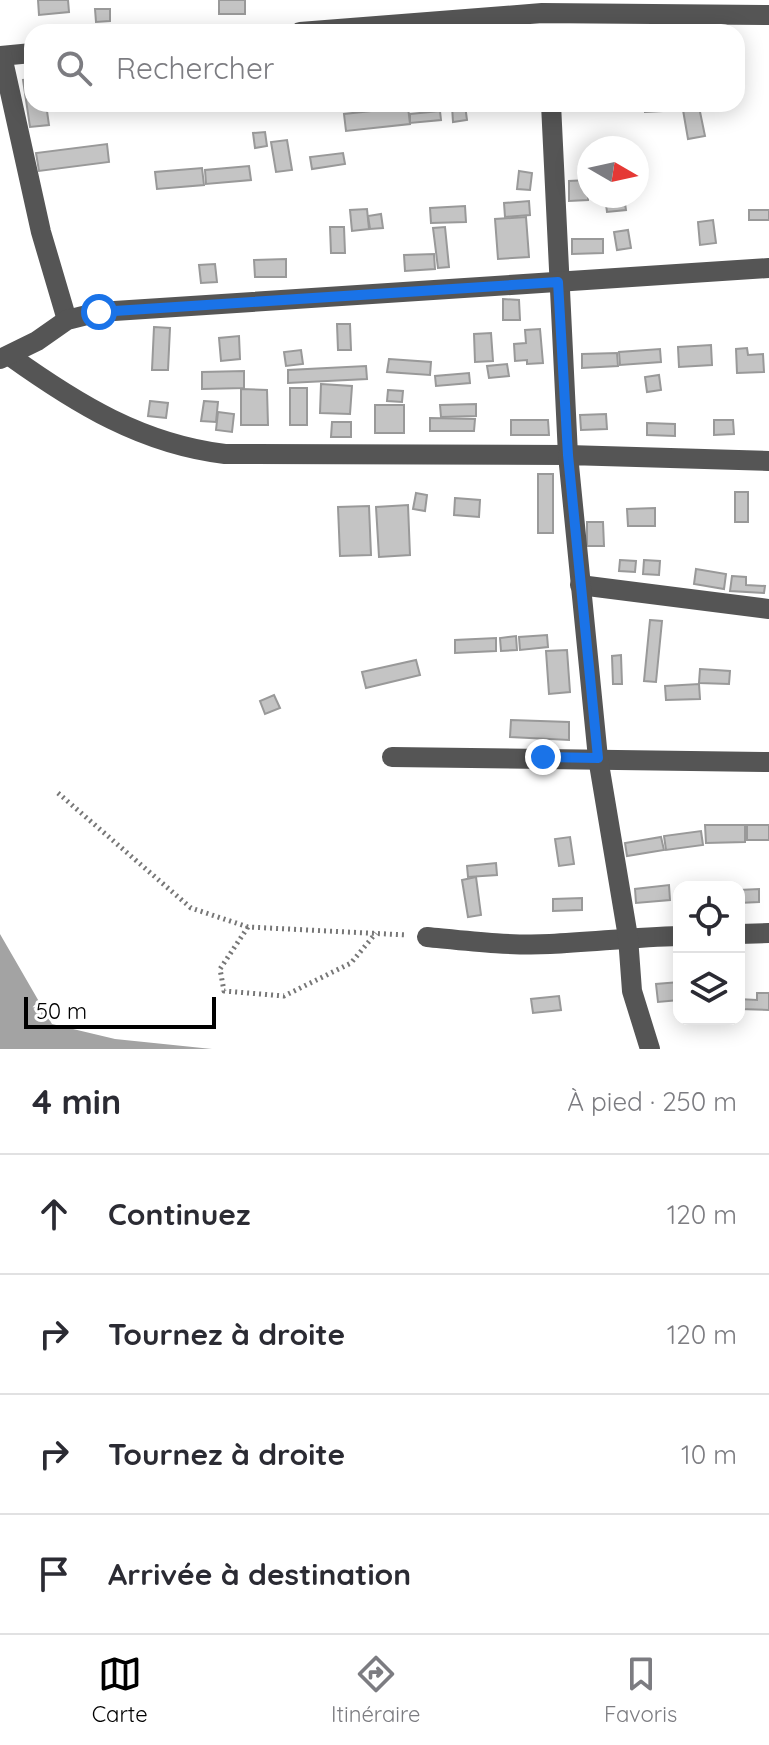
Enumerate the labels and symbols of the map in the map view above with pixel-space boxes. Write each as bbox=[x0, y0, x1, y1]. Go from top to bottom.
north arrow bbox=[577, 136, 649, 208]
route start bbox=[81, 294, 117, 330]
route end bbox=[525, 739, 561, 775]
scale bar bbox=[24, 993, 216, 1029]

